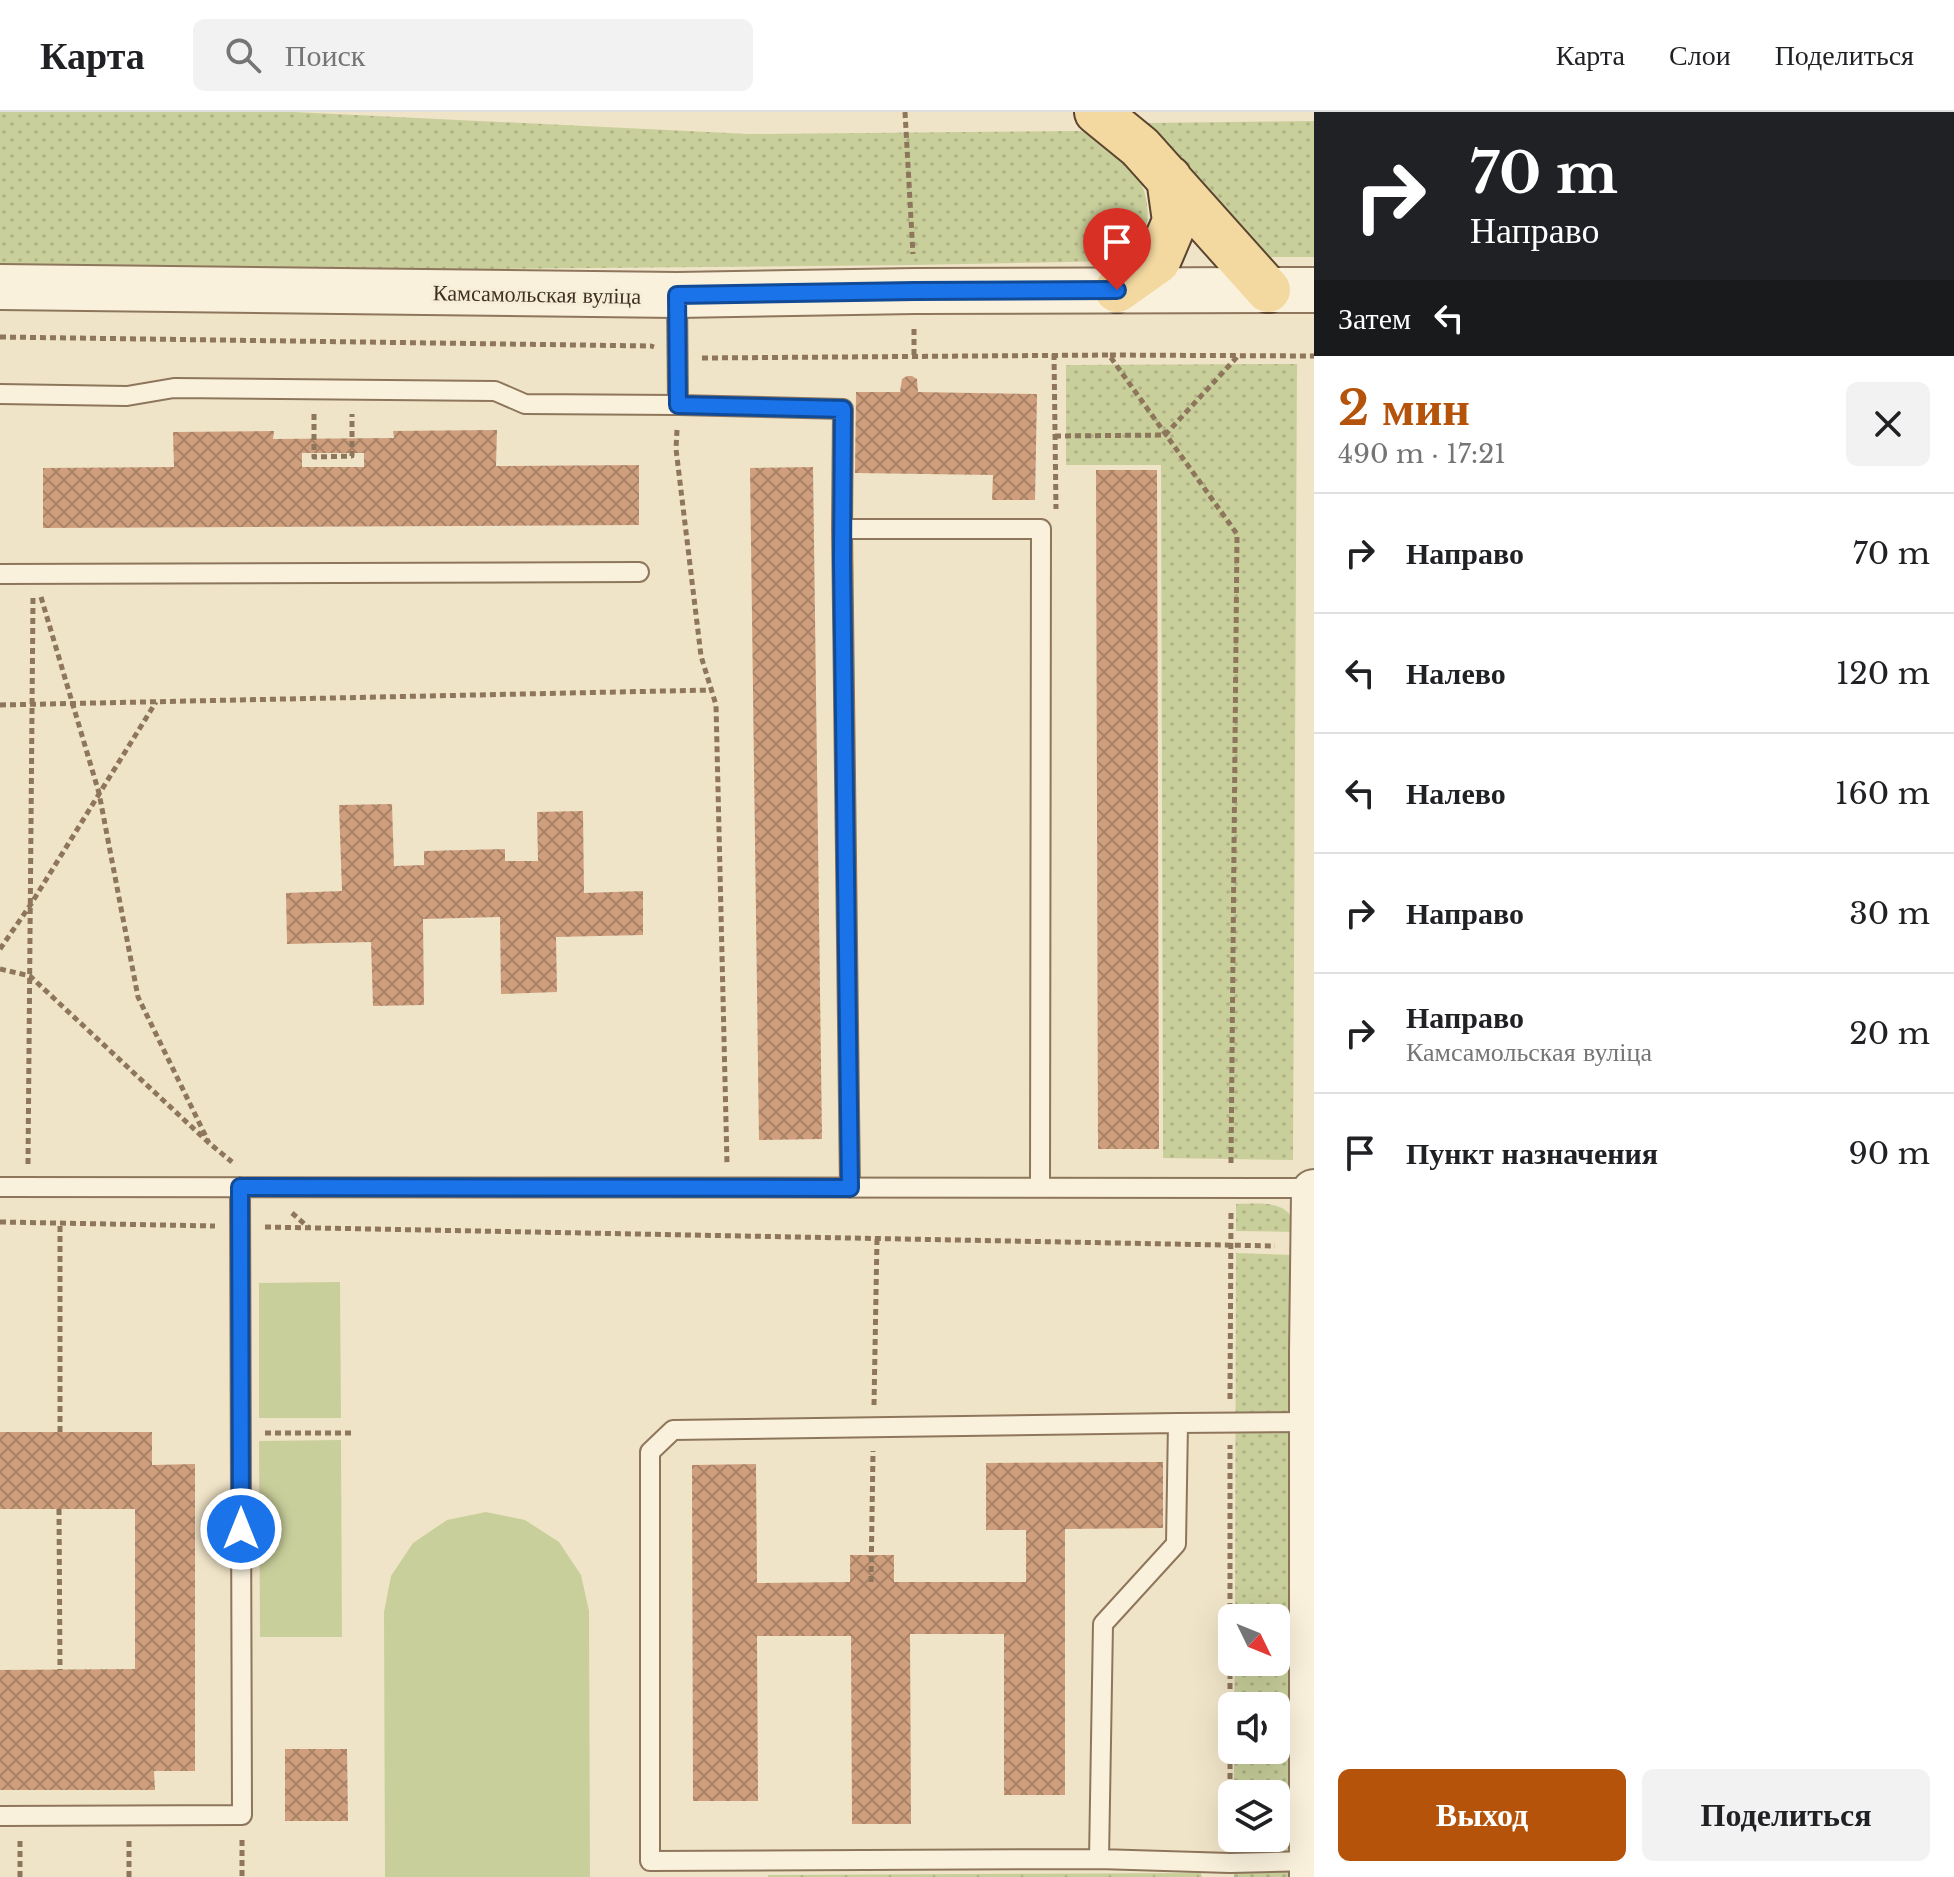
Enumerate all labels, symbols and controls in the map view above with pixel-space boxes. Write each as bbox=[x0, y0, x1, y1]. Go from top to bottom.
search box bbox=[193, 19, 753, 91]
text: Карта bbox=[40, 32, 145, 79]
icon: search bbox=[221, 33, 265, 77]
text: Поиск bbox=[285, 37, 365, 74]
text: Карта bbox=[1556, 38, 1625, 73]
text: Слои bbox=[1669, 38, 1731, 73]
text: Поделиться bbox=[1775, 38, 1914, 73]
text: 70 m bbox=[1470, 139, 1618, 208]
icon: right bbox=[1338, 144, 1442, 248]
pin bbox=[1083, 208, 1151, 290]
text: Направо bbox=[1470, 208, 1600, 253]
icon: arrive bbox=[1095, 220, 1139, 264]
street label: Камсамольская вуліца bbox=[433, 279, 642, 310]
icon: left bbox=[1427, 296, 1471, 340]
text: Затем bbox=[1338, 300, 1411, 337]
text: 2 мин bbox=[1338, 378, 1470, 438]
button: close bbox=[1846, 382, 1930, 466]
text: 490 m · 17:21 bbox=[1338, 438, 1506, 470]
icon: right bbox=[1338, 531, 1382, 575]
text: Направо bbox=[1406, 535, 1524, 572]
text: 70 m bbox=[1853, 535, 1930, 572]
icon: left bbox=[1338, 651, 1382, 695]
text: Налево bbox=[1406, 655, 1506, 692]
text: 120 m bbox=[1836, 655, 1930, 692]
icon: left bbox=[1338, 771, 1382, 815]
text: Налево bbox=[1406, 775, 1506, 812]
text: 160 m bbox=[1835, 775, 1930, 812]
icon: right bbox=[1338, 891, 1382, 935]
text: Направо bbox=[1406, 895, 1524, 932]
text: 30 m bbox=[1849, 895, 1930, 932]
text: Направо bbox=[1406, 999, 1524, 1036]
icon: right bbox=[1338, 1011, 1382, 1055]
text: 20 m bbox=[1849, 1015, 1930, 1052]
text: Камсамольская вуліца bbox=[1406, 1036, 1652, 1068]
icon: arrive bbox=[1338, 1131, 1382, 1175]
text: Пункт назначения bbox=[1406, 1135, 1658, 1172]
text: 90 m bbox=[1848, 1135, 1930, 1172]
position arrow bbox=[199, 1487, 283, 1571]
north arrow bbox=[1218, 1604, 1290, 1676]
map controls bbox=[1218, 1604, 1290, 1852]
button: sound bbox=[1218, 1692, 1290, 1764]
button: Выход bbox=[1338, 1769, 1626, 1861]
button: Поделиться bbox=[1642, 1769, 1930, 1861]
button: layers bbox=[1218, 1780, 1290, 1852]

